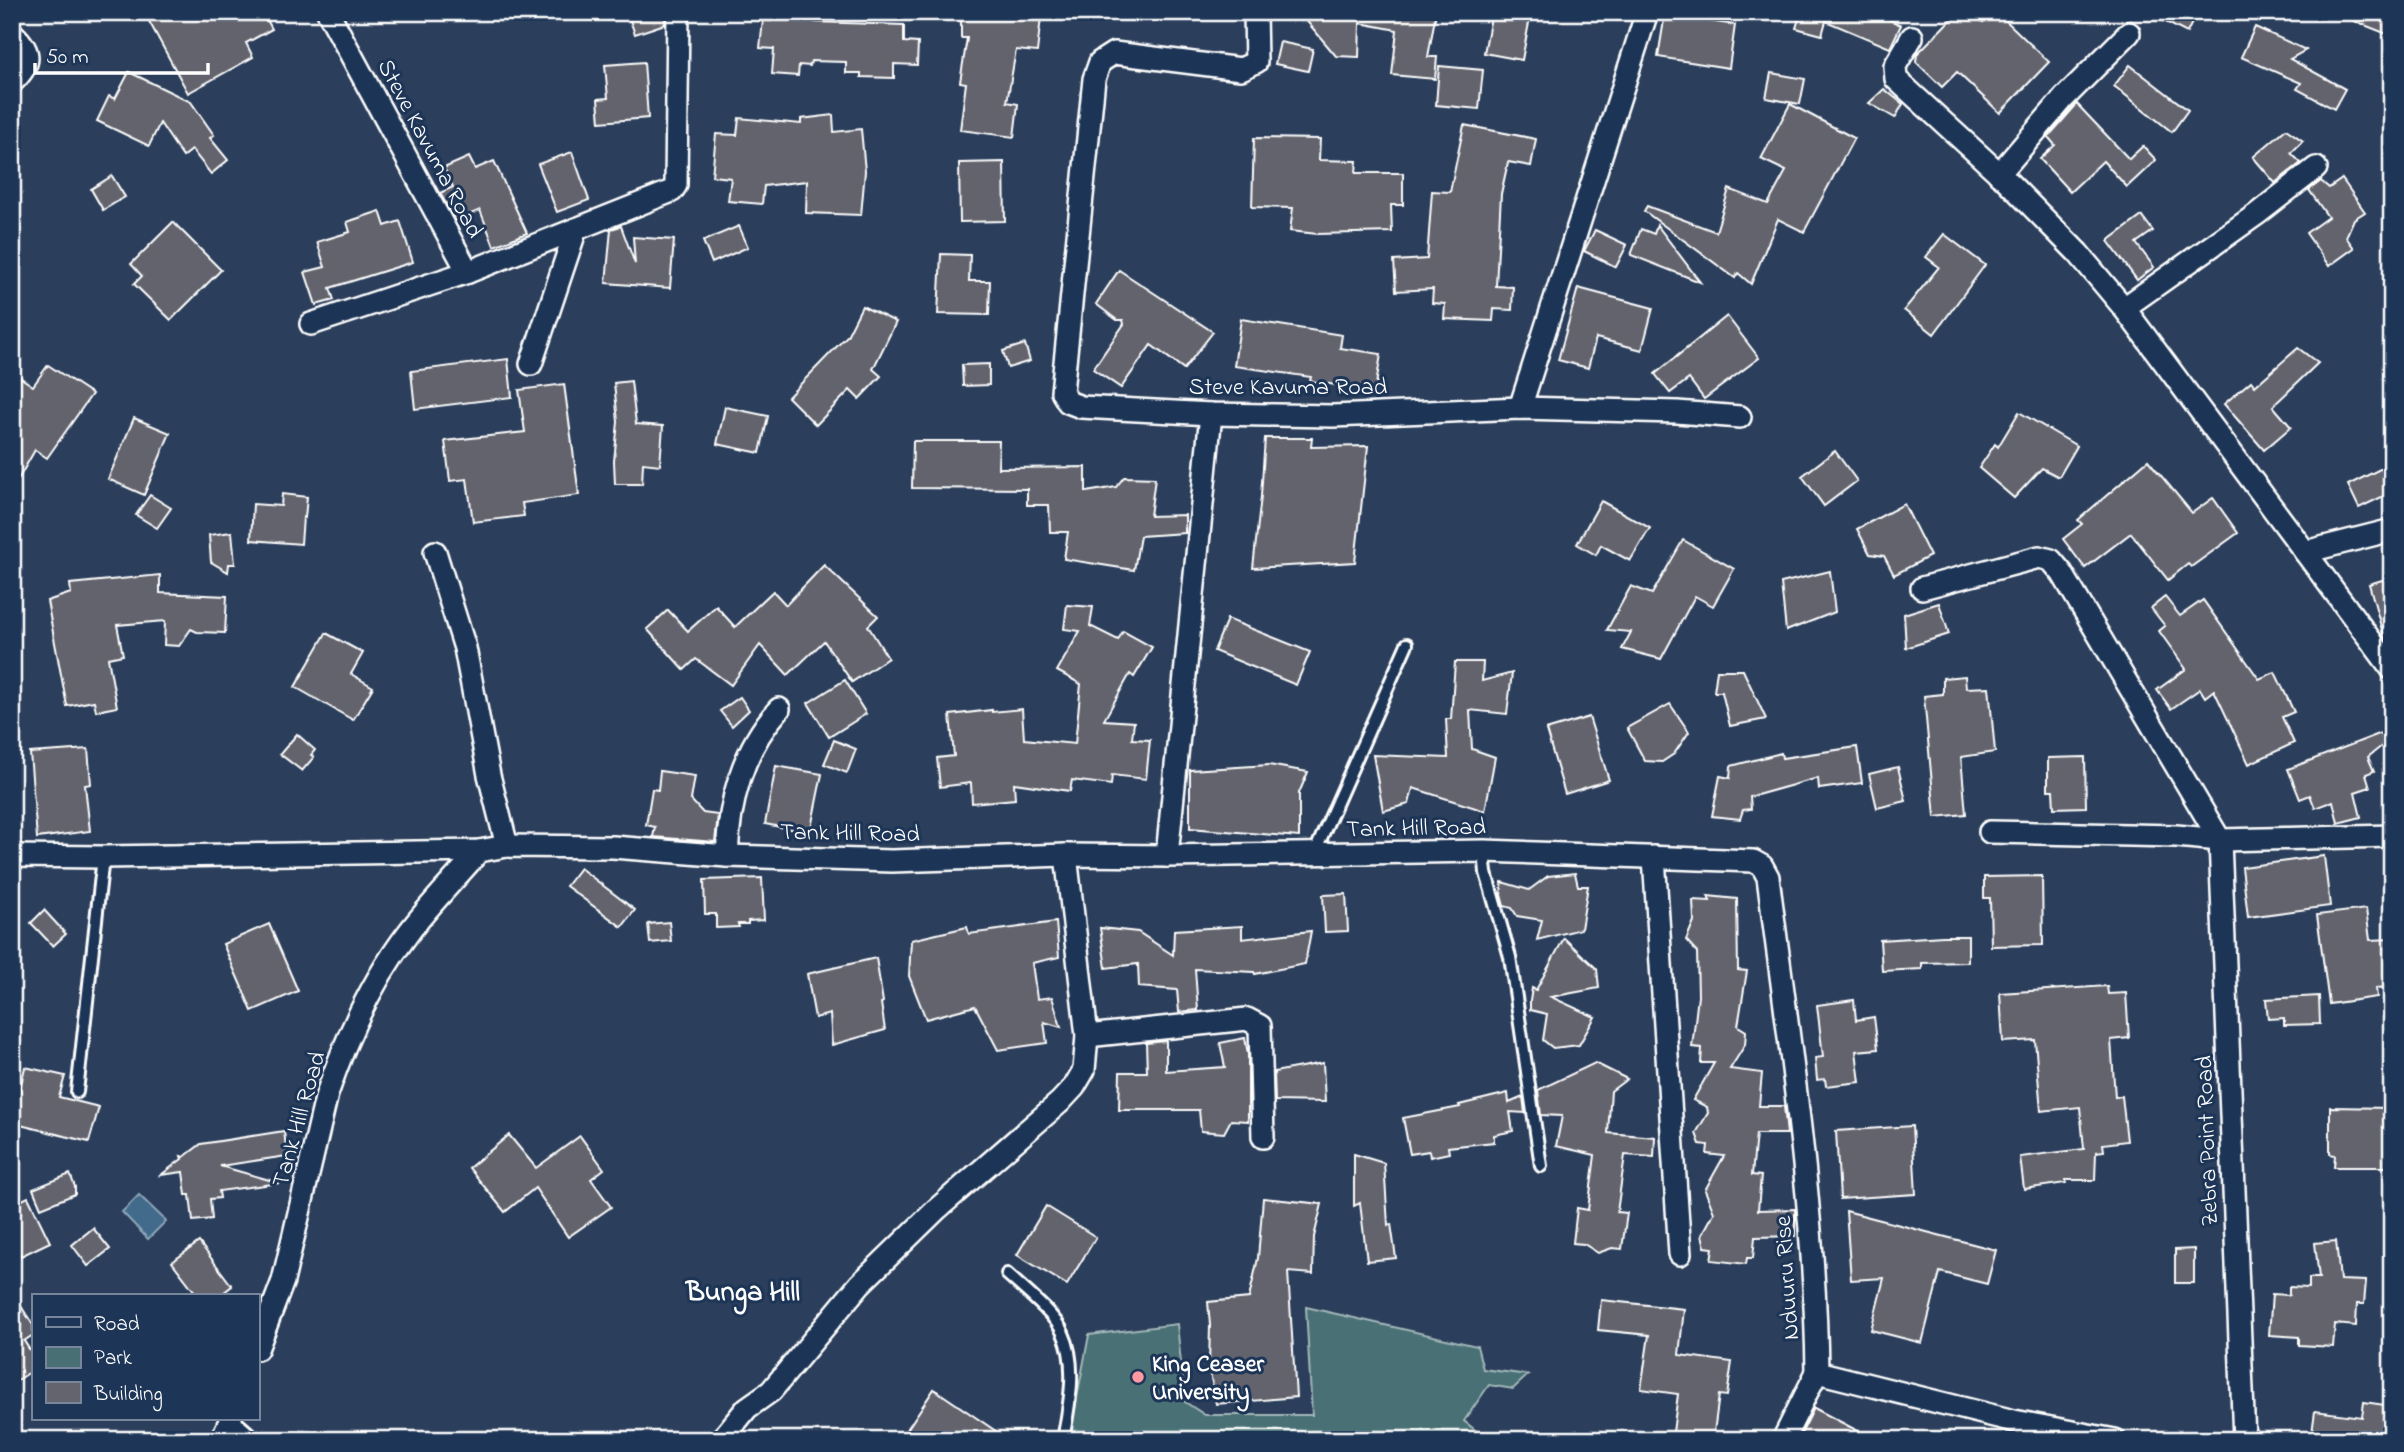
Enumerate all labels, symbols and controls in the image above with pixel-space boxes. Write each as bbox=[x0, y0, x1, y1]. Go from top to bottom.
scale bar bbox=[35, 32, 208, 76]
text: 50 m bbox=[46, 43, 89, 73]
street label: Steve Kavuma Road bbox=[367, 53, 491, 245]
street label: Steve Kavuma Road bbox=[1189, 371, 1388, 406]
street label: Tank Hill Road bbox=[1346, 811, 1487, 848]
street label: Tank Hill Road bbox=[780, 816, 921, 853]
street label: Tank Hill Road bbox=[264, 1047, 337, 1192]
street label: Zebra Point Road bbox=[2188, 1054, 2229, 1227]
street label: Nduuru Rise bbox=[1767, 1214, 1810, 1341]
district label: Bunga Hill bbox=[684, 1273, 800, 1315]
legend bbox=[32, 1294, 259, 1420]
text: Road bbox=[94, 1310, 140, 1340]
text: Park bbox=[94, 1344, 133, 1374]
place label: King Ceaser University bbox=[1152, 1348, 1264, 1412]
marker: King Ceaser University bbox=[1130, 1369, 1146, 1385]
text: Building bbox=[93, 1380, 163, 1412]

